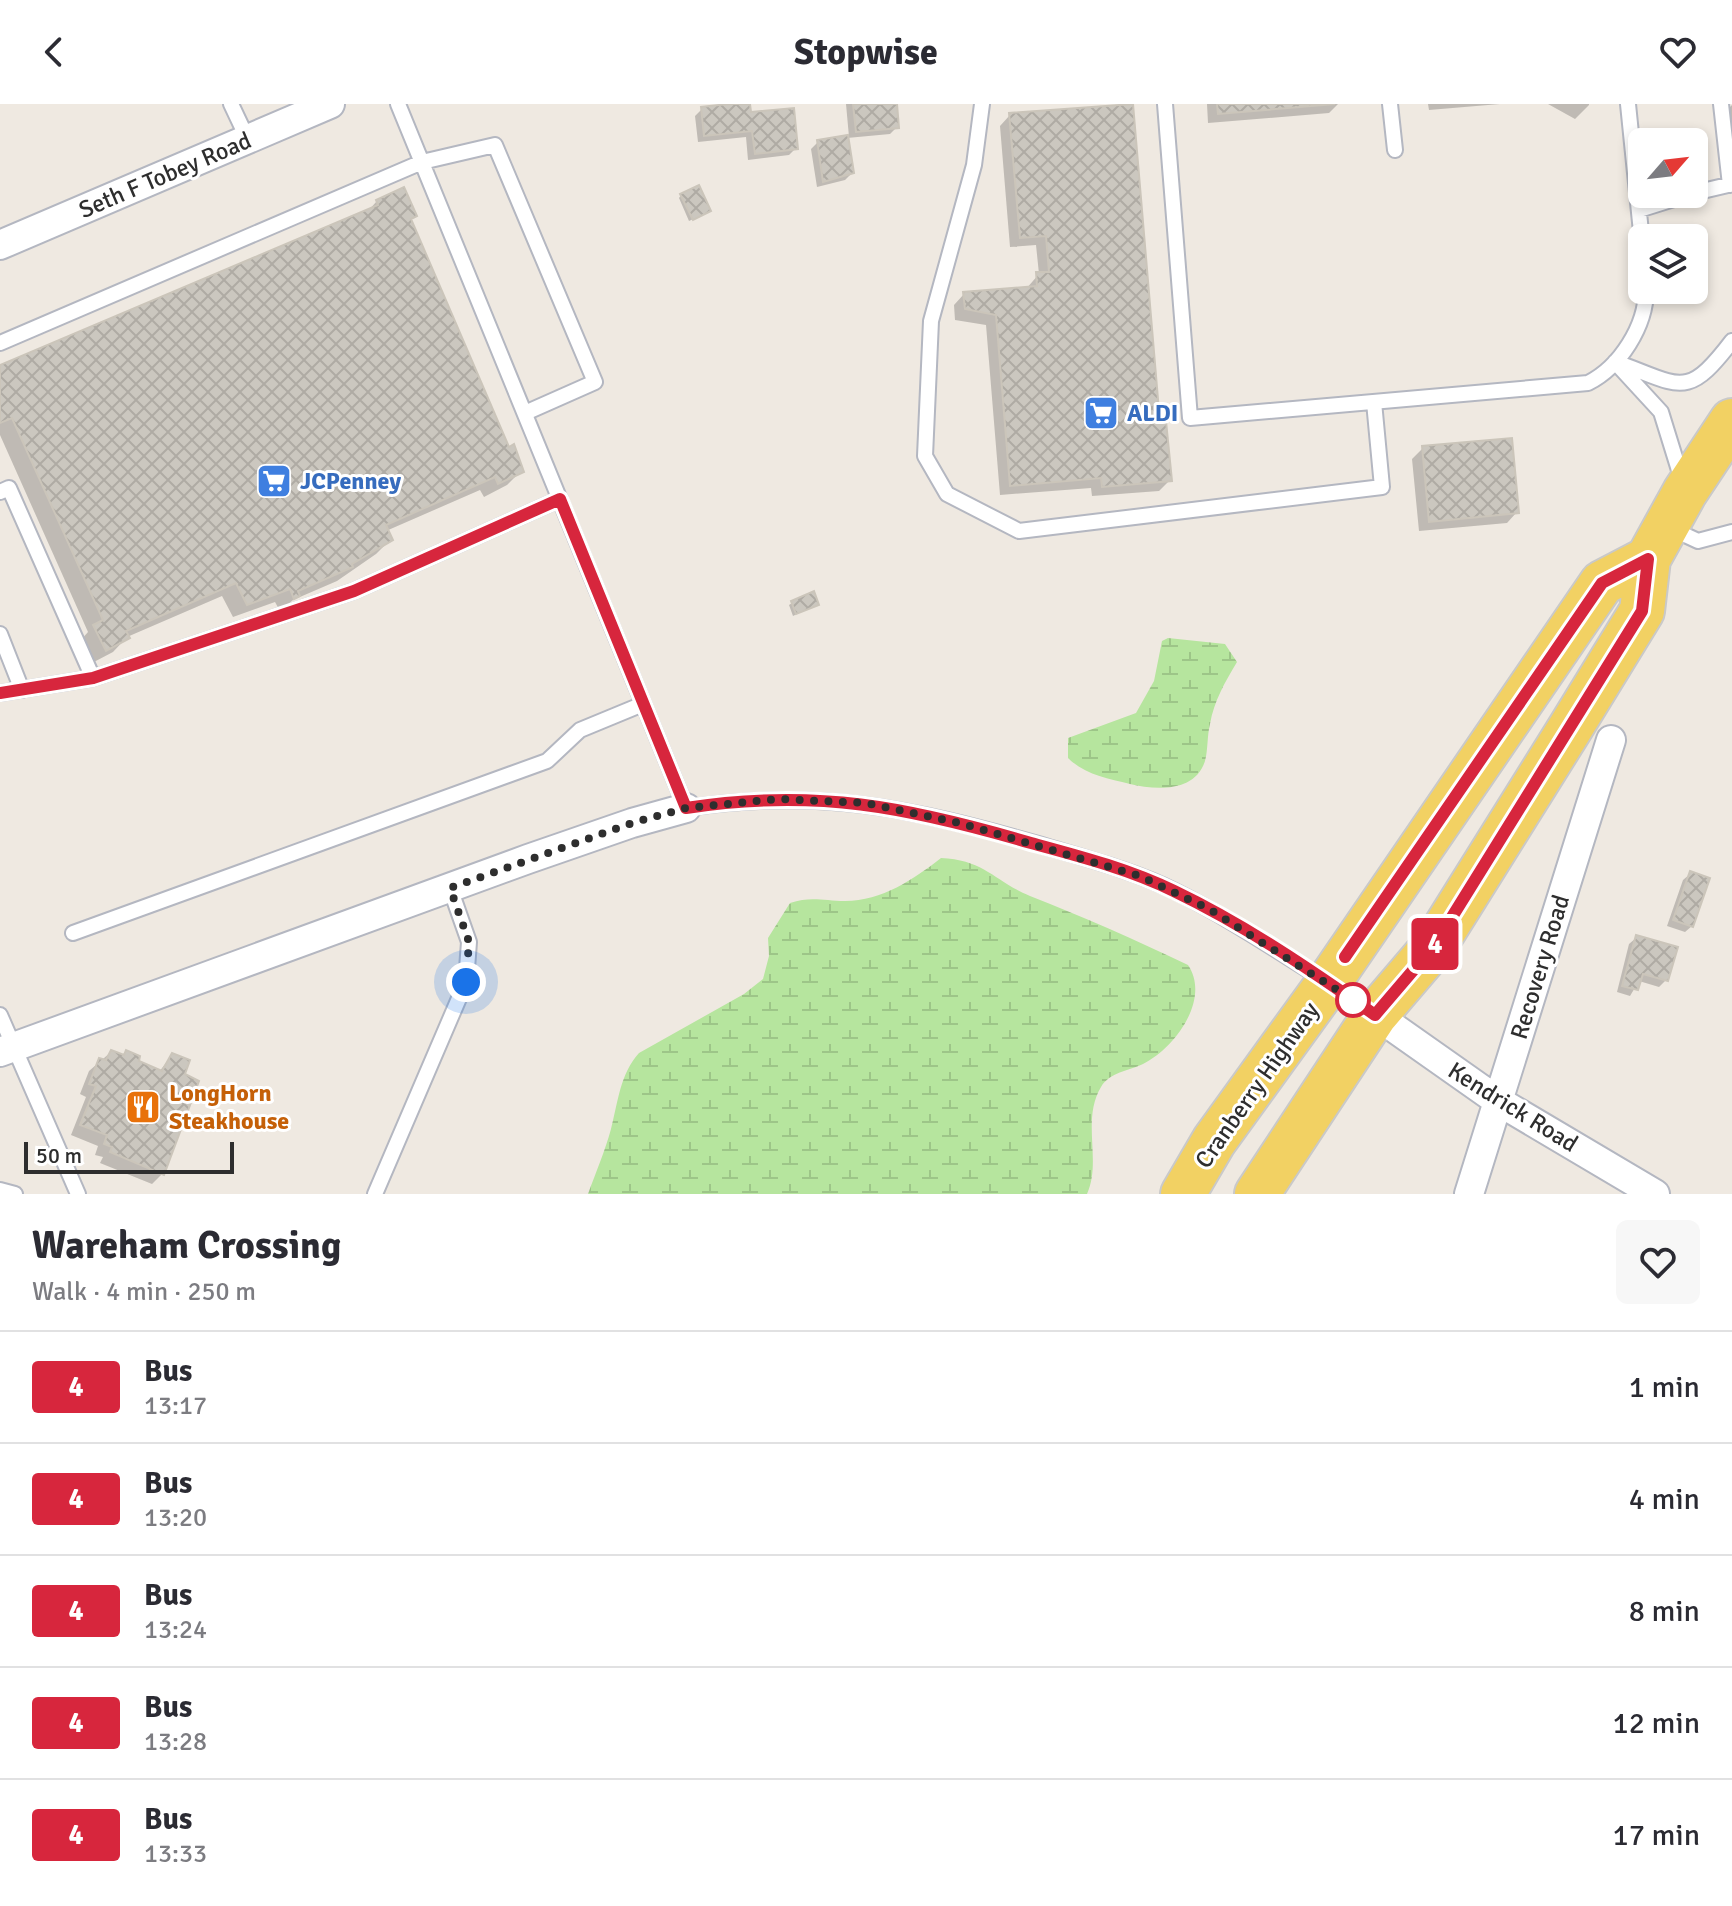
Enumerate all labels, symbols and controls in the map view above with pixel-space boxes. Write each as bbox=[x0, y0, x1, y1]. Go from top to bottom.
icon: back bbox=[32, 30, 76, 74]
text: Stopwise bbox=[794, 30, 938, 75]
icon: heart bbox=[1656, 30, 1700, 74]
street label: Seth F Tobey Road bbox=[74, 125, 256, 225]
north arrow bbox=[1628, 128, 1708, 208]
map controls bbox=[1628, 128, 1708, 304]
button: layers bbox=[1628, 224, 1708, 304]
supermarket icon: ALDI bbox=[1082, 394, 1120, 432]
place label: ALDI bbox=[1127, 398, 1178, 428]
supermarket icon: JCPenney bbox=[255, 462, 293, 500]
place label: JCPenney bbox=[300, 466, 401, 496]
street label: Recovery Road bbox=[1504, 891, 1576, 1043]
line badge: 4 bbox=[1409, 918, 1461, 970]
text: 4 bbox=[1427, 927, 1443, 961]
your location bbox=[446, 962, 486, 1002]
unlabelled marker bbox=[1336, 983, 1370, 1017]
street label: Cranberry Highway bbox=[1188, 996, 1326, 1174]
street label: Kendrick Road bbox=[1443, 1055, 1583, 1159]
place label: LongHorn Steakhouse bbox=[169, 1078, 289, 1136]
restaurant icon: LongHorn Steakhouse bbox=[124, 1088, 162, 1126]
scale bar bbox=[24, 1138, 234, 1174]
text: 50 m bbox=[36, 1142, 82, 1169]
button: heart bbox=[1616, 1220, 1700, 1304]
text: Wareham Crossing bbox=[32, 1222, 341, 1269]
text: Walk · 4 min · 250 m bbox=[32, 1276, 256, 1308]
text: Bus bbox=[144, 1353, 192, 1390]
text: 1 min bbox=[1629, 1369, 1700, 1406]
text: 4 bbox=[68, 1370, 84, 1404]
text: 13:17 bbox=[144, 1390, 207, 1422]
text: Bus bbox=[144, 1465, 192, 1502]
text: 4 min bbox=[1629, 1481, 1700, 1518]
text: 4 bbox=[68, 1482, 84, 1516]
text: 13:20 bbox=[144, 1502, 207, 1534]
text: Bus bbox=[144, 1577, 192, 1614]
text: 8 min bbox=[1629, 1593, 1700, 1630]
text: 4 bbox=[68, 1594, 84, 1628]
text: 13:24 bbox=[144, 1614, 207, 1646]
text: Bus bbox=[144, 1689, 192, 1726]
text: 12 min bbox=[1613, 1705, 1700, 1742]
text: 4 bbox=[68, 1706, 84, 1740]
text: 13:28 bbox=[144, 1726, 207, 1758]
text: Bus bbox=[144, 1801, 192, 1838]
text: 17 min bbox=[1613, 1817, 1700, 1854]
text: 4 bbox=[68, 1818, 84, 1852]
text: 13:33 bbox=[144, 1838, 207, 1870]

